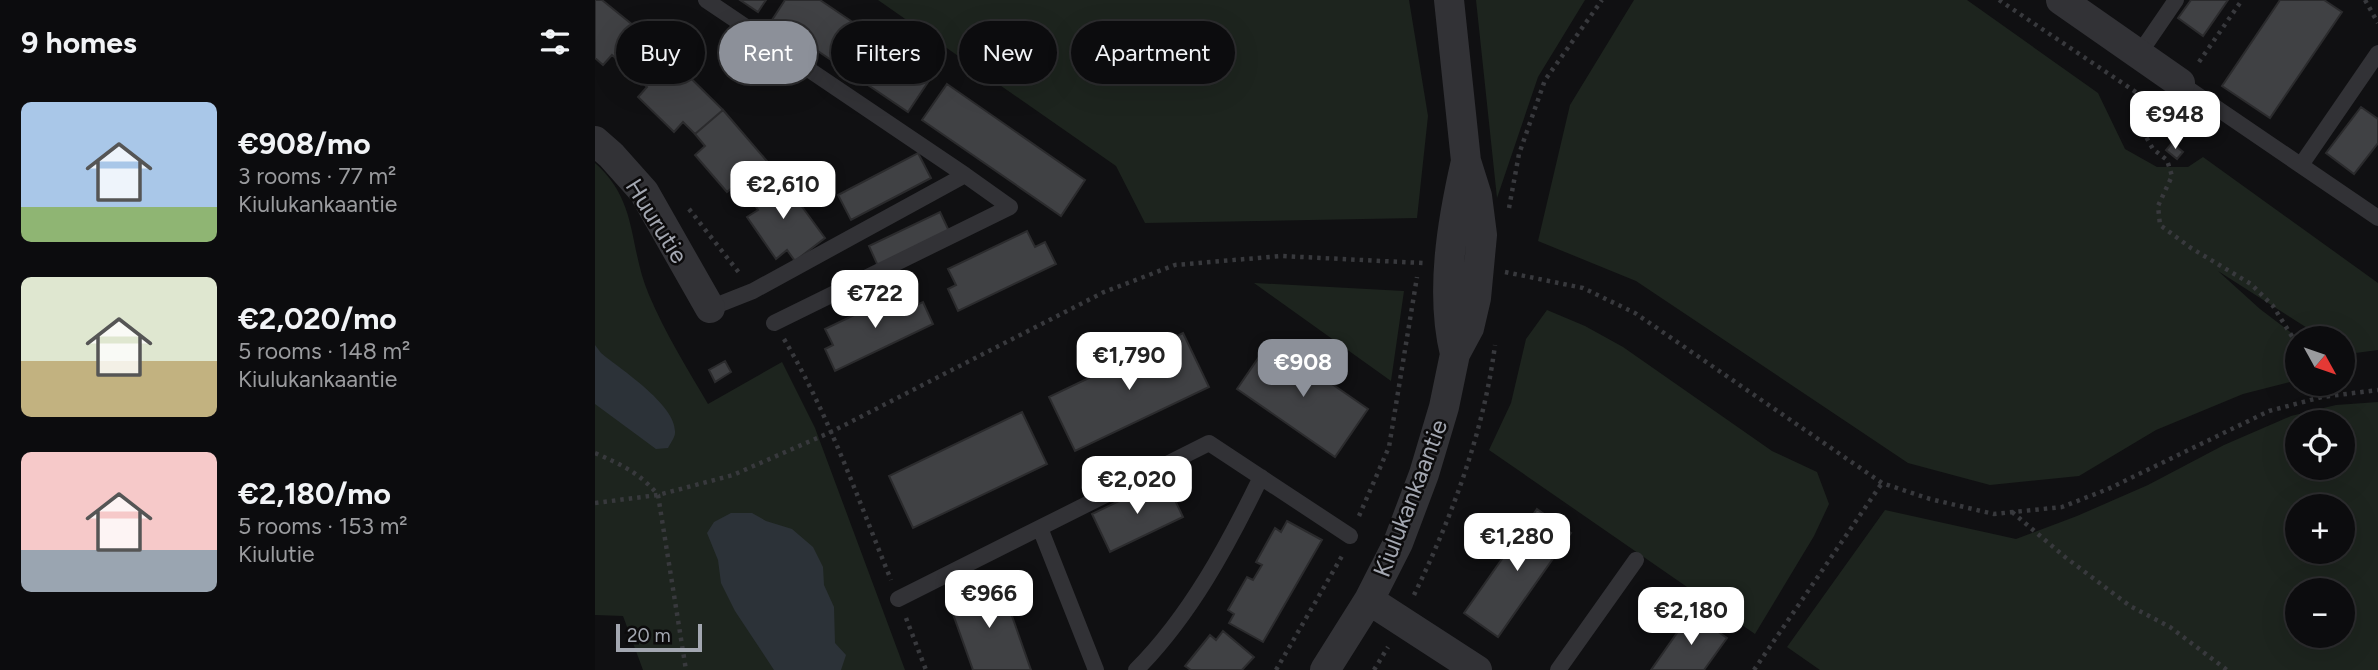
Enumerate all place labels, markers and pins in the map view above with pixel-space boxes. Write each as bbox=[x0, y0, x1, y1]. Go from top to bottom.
pin: €948 bbox=[2134, 92, 2216, 151]
pin: €2,610 bbox=[726, 162, 840, 221]
pin: €722 bbox=[834, 270, 916, 330]
pin: €1,790 bbox=[1072, 332, 1186, 392]
pin: €908 bbox=[1262, 340, 1344, 399]
pin: €2,020 bbox=[1080, 456, 1194, 516]
pin: €1,280 bbox=[1460, 514, 1574, 573]
pin: €966 bbox=[948, 570, 1030, 630]
pin: €2,180 bbox=[1634, 588, 1748, 647]

